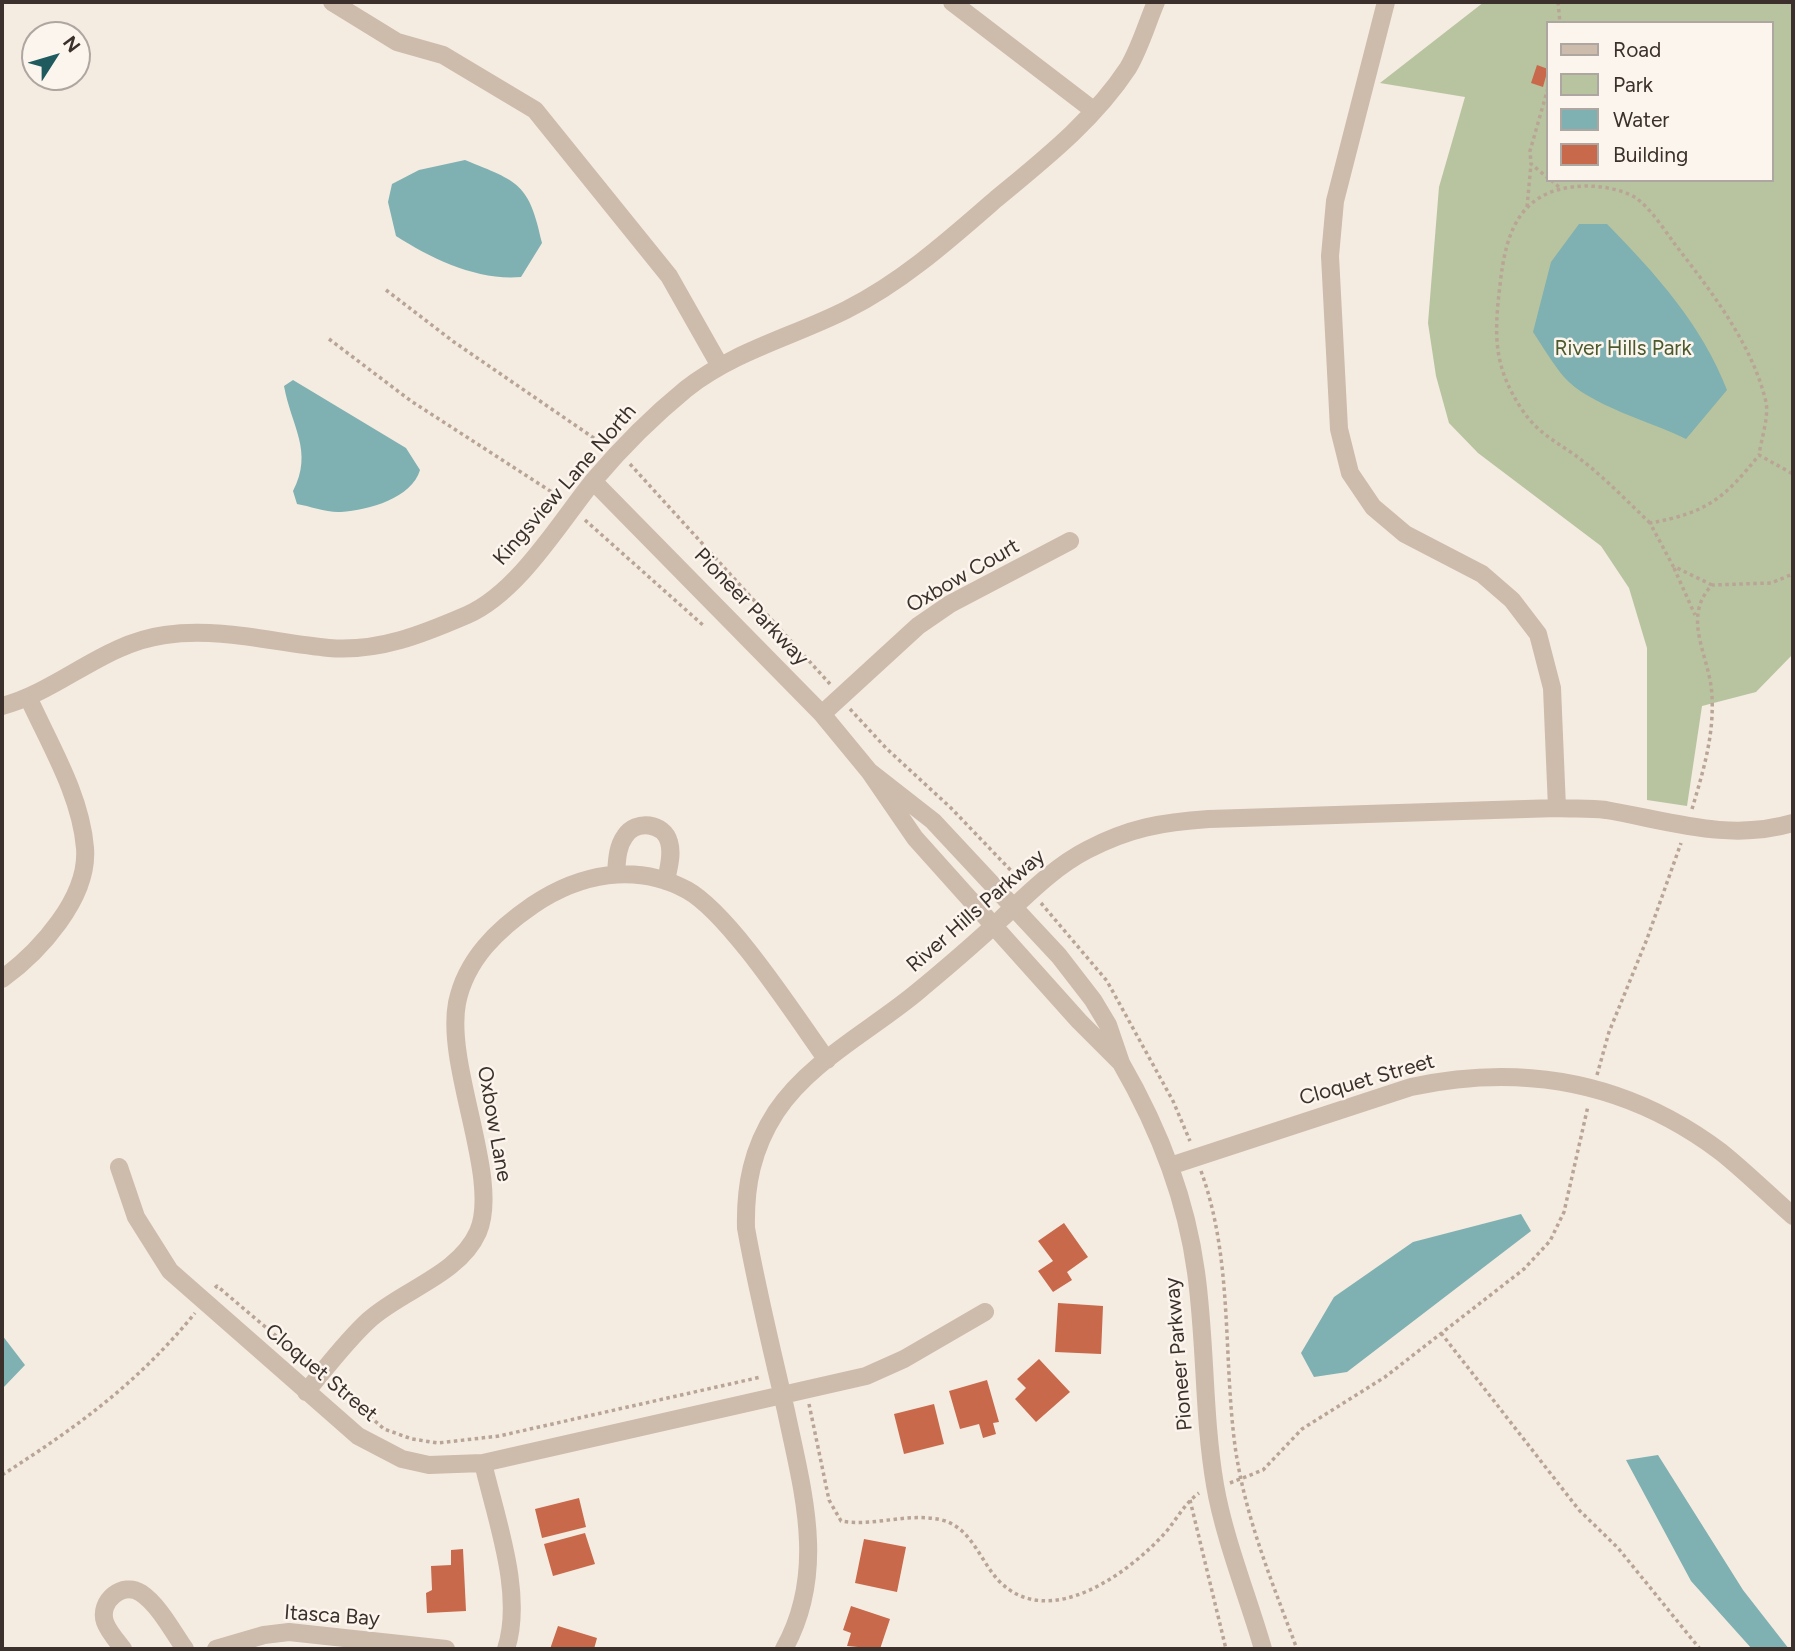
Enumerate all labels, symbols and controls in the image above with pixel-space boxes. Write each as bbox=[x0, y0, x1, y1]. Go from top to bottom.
north arrow bbox=[21, 21, 91, 91]
legend bbox=[1546, 21, 1774, 182]
text: N bbox=[58, 31, 85, 57]
text: Road bbox=[1613, 37, 1661, 62]
text: Park bbox=[1613, 72, 1653, 97]
text: Water bbox=[1613, 107, 1669, 132]
text: Building bbox=[1613, 142, 1688, 167]
park label: River Hills Park bbox=[1554, 336, 1692, 362]
street label: Kingsview Lane North bbox=[488, 399, 642, 571]
street label: Oxbow Court bbox=[902, 534, 1024, 618]
street label: Pioneer Parkway bbox=[688, 543, 814, 671]
street label: River Hills Parkway bbox=[902, 844, 1050, 978]
street label: Cloquet Street bbox=[1297, 1049, 1437, 1111]
street label: Oxbow Lane bbox=[471, 1064, 517, 1184]
street label: Pioneer Parkway bbox=[1160, 1276, 1198, 1432]
street label: Cloquet Street bbox=[260, 1319, 382, 1427]
street label: Itasca Bay bbox=[283, 1600, 381, 1632]

